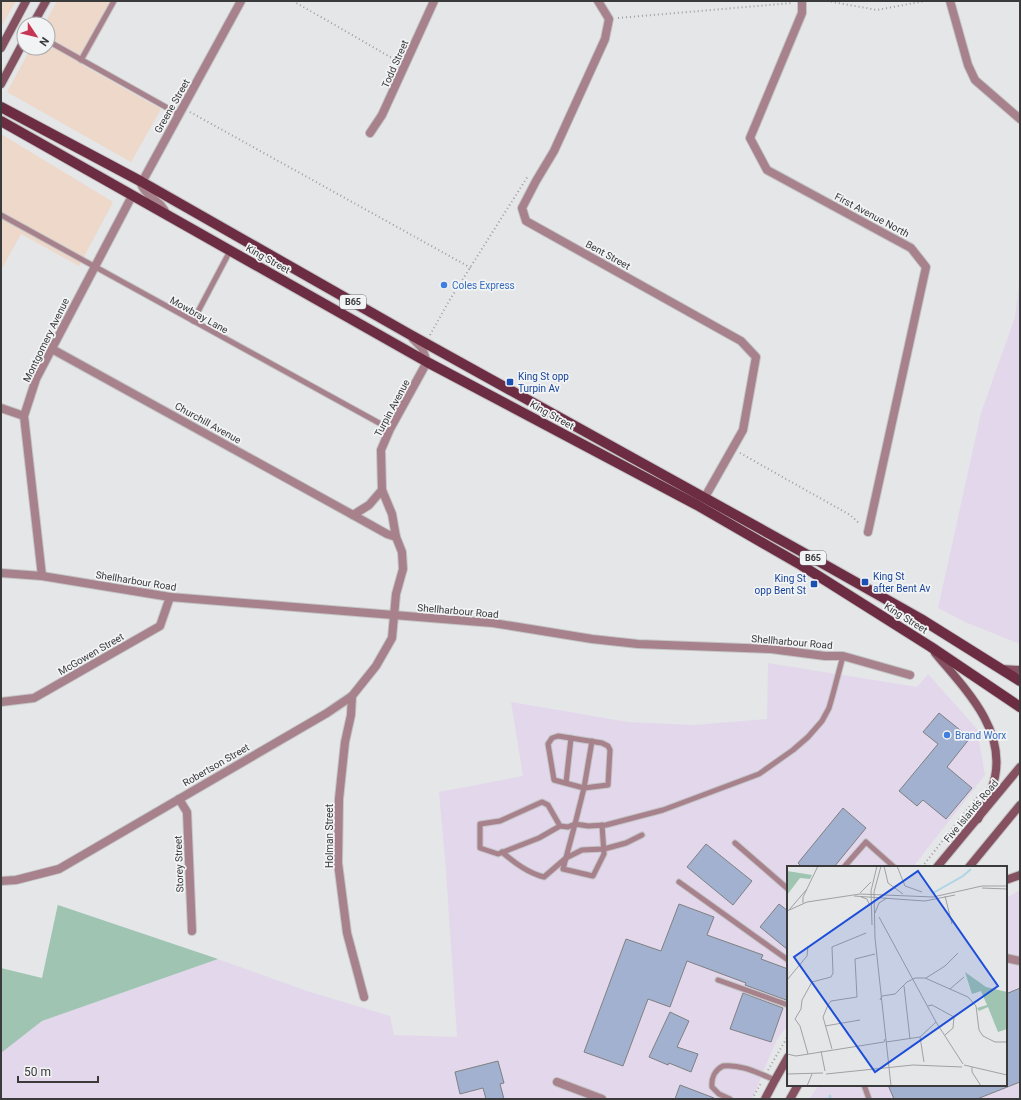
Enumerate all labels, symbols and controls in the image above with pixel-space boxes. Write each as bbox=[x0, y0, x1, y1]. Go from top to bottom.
north arrow bbox=[16, 16, 56, 56]
text: N bbox=[36, 35, 51, 49]
street label: Todd Street bbox=[380, 38, 410, 90]
street label: Greene Street bbox=[152, 77, 192, 135]
street label: First Avenue North bbox=[833, 191, 911, 239]
street label: Bent Street bbox=[584, 238, 632, 272]
street label: King Street bbox=[244, 242, 292, 276]
marker: Coles Express bbox=[439, 280, 449, 290]
place label: Coles Express bbox=[452, 280, 515, 291]
street label: Mowbray Lane bbox=[168, 294, 230, 336]
road number: B65 bbox=[340, 295, 366, 309]
street label: Montgomery Avenue bbox=[21, 296, 71, 384]
place label: King St opp Turpin Av bbox=[518, 371, 569, 394]
marker: King St opp Turpin Av bbox=[505, 377, 515, 387]
street label: Turpin Avenue bbox=[372, 378, 412, 438]
street label: King Street bbox=[528, 398, 576, 432]
street label: Churchill Avenue bbox=[173, 400, 243, 446]
road number: B65 bbox=[800, 551, 826, 565]
street label: Shellharbour Road bbox=[95, 569, 177, 593]
place label: King St after Bent Av bbox=[873, 571, 930, 594]
place label: King St opp Bent St bbox=[755, 573, 806, 596]
marker: King St after Bent Av bbox=[860, 577, 870, 587]
marker: King St opp Bent St bbox=[809, 579, 819, 589]
street label: King Street bbox=[882, 600, 930, 636]
street label: Shellharbour Road bbox=[417, 602, 499, 620]
street label: McGowen Street bbox=[56, 631, 126, 677]
street label: Shellharbour Road bbox=[751, 633, 833, 651]
marker: Brand Worx bbox=[942, 730, 952, 740]
place label: Brand Worx bbox=[955, 730, 1006, 741]
street label: Robertson Street bbox=[181, 742, 251, 788]
street label: Five Islands Road bbox=[942, 778, 1000, 844]
street label: Holman Street bbox=[324, 804, 335, 868]
street label: Storey Street bbox=[173, 835, 185, 893]
inset map bbox=[787, 866, 1007, 1086]
scale bar bbox=[18, 1058, 98, 1084]
text: 50 m bbox=[24, 1065, 51, 1079]

